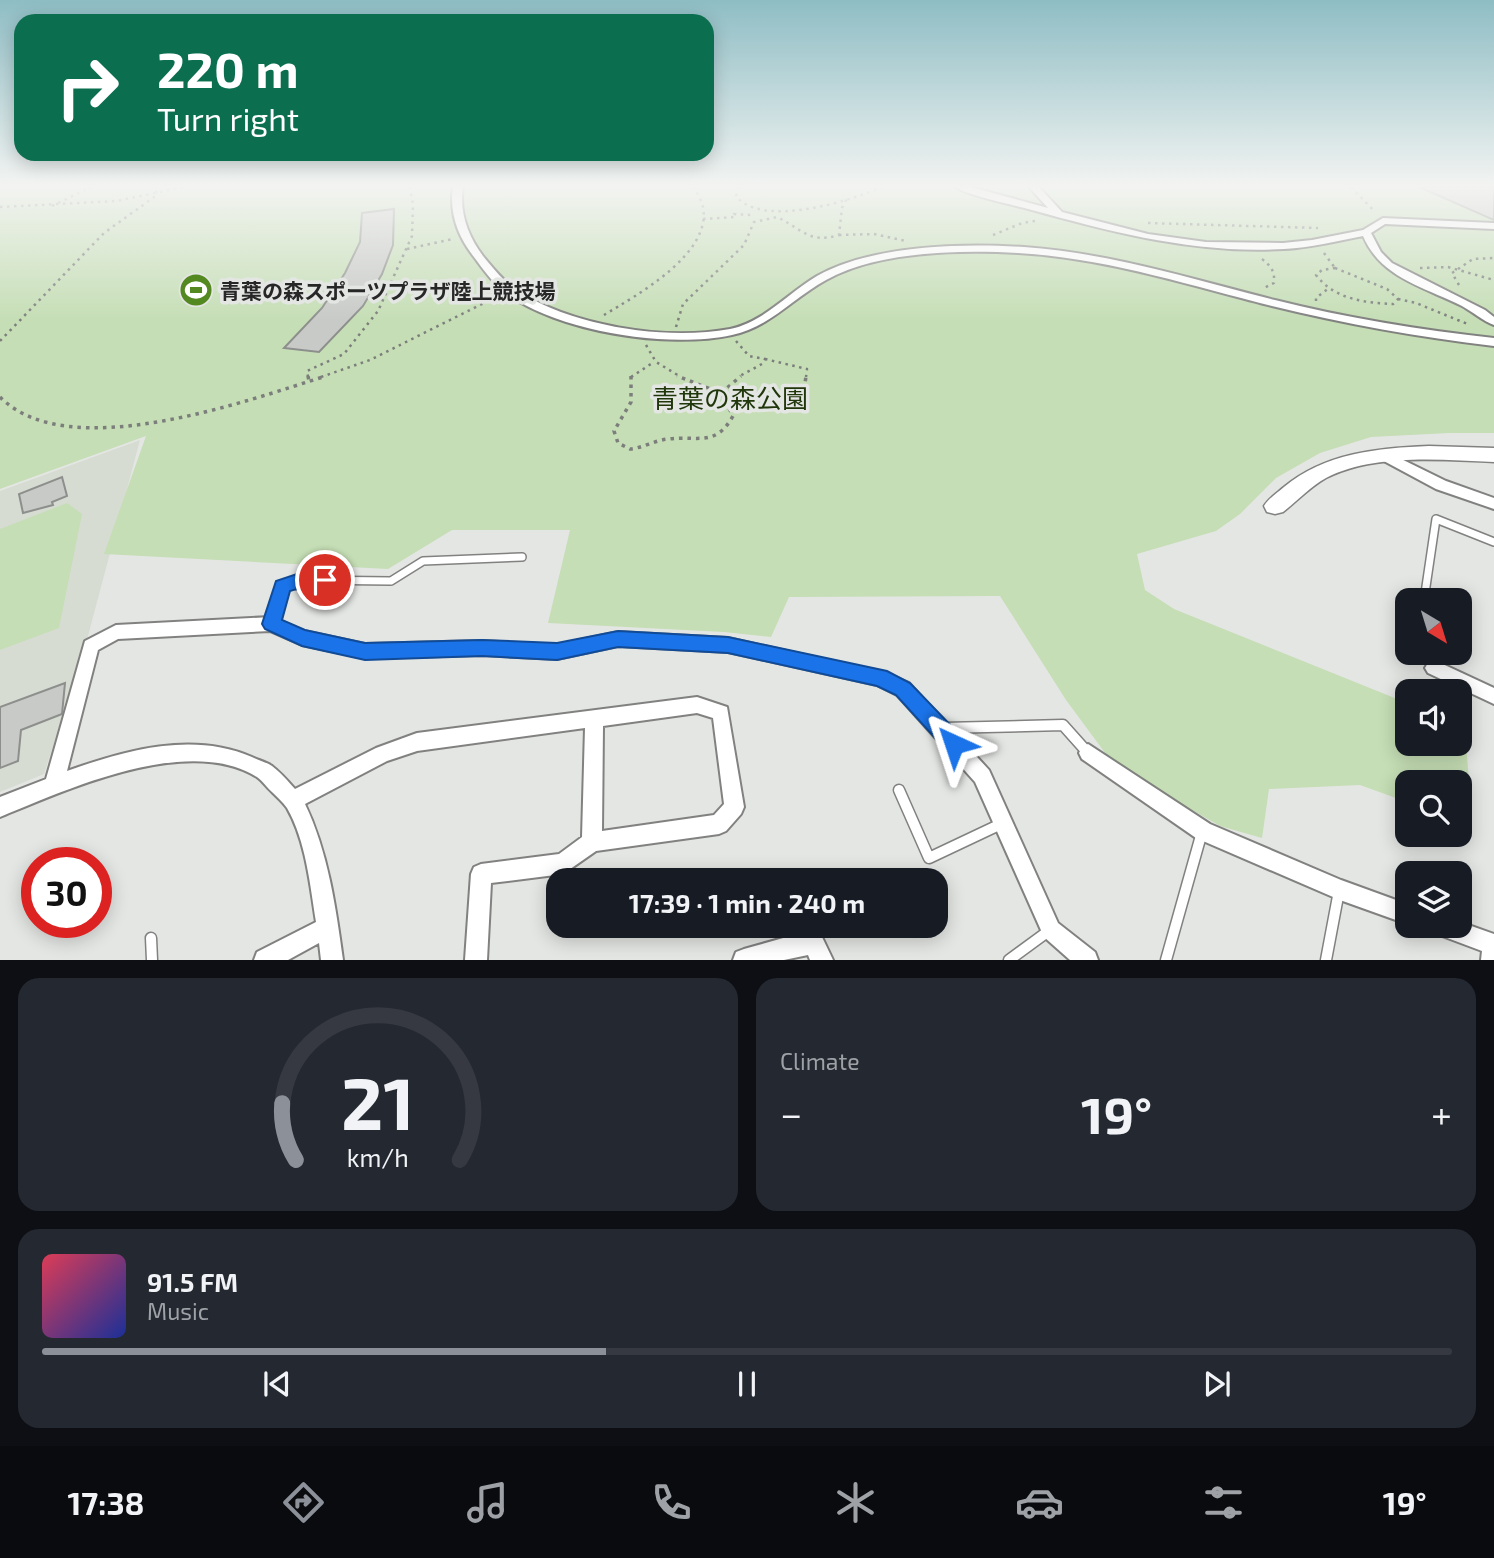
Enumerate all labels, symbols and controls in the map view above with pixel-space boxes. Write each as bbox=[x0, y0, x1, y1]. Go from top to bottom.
text: 220 m bbox=[157, 39, 299, 98]
icon: right bbox=[42, 42, 133, 133]
text: Turn right bbox=[157, 99, 299, 137]
sports icon: 青葉の森スポーツプラザ陸上競技場 bbox=[177, 271, 215, 309]
place label: 青葉の森スポーツプラザ陸上競技場 bbox=[220, 278, 556, 303]
park label: 青葉の森公園 bbox=[652, 382, 808, 413]
pin bbox=[295, 550, 355, 610]
icon: arrive bbox=[306, 561, 344, 599]
north arrow bbox=[1395, 588, 1472, 665]
map controls bbox=[1395, 588, 1472, 938]
button: sound bbox=[1395, 679, 1472, 756]
position arrow bbox=[917, 707, 991, 781]
button: search bbox=[1395, 770, 1472, 847]
speed limit sign: 30 bbox=[21, 847, 112, 938]
button: layers bbox=[1395, 861, 1472, 938]
text: 17:39 · 1 min · 240 m bbox=[629, 887, 865, 918]
text: Climate bbox=[780, 1047, 860, 1075]
text: 21 bbox=[341, 1058, 415, 1146]
text: 19° bbox=[1081, 1082, 1152, 1144]
text: − bbox=[780, 1090, 802, 1136]
text: + bbox=[1431, 1090, 1452, 1136]
text: km/h bbox=[347, 1142, 409, 1172]
text: 91.5 FM bbox=[147, 1266, 238, 1297]
text: Music bbox=[147, 1297, 209, 1325]
icon: previous bbox=[258, 1365, 296, 1403]
icon: pause bbox=[728, 1365, 766, 1403]
icon: next bbox=[1198, 1365, 1236, 1403]
icon: directions bbox=[279, 1478, 328, 1527]
icon: music bbox=[463, 1478, 512, 1527]
icon: phone bbox=[647, 1478, 696, 1527]
icon: climate bbox=[831, 1478, 880, 1527]
icon: car bbox=[1015, 1478, 1064, 1527]
icon: filters bbox=[1199, 1478, 1248, 1527]
text: 17:38 bbox=[67, 1483, 144, 1521]
text: 19° bbox=[1383, 1483, 1427, 1521]

